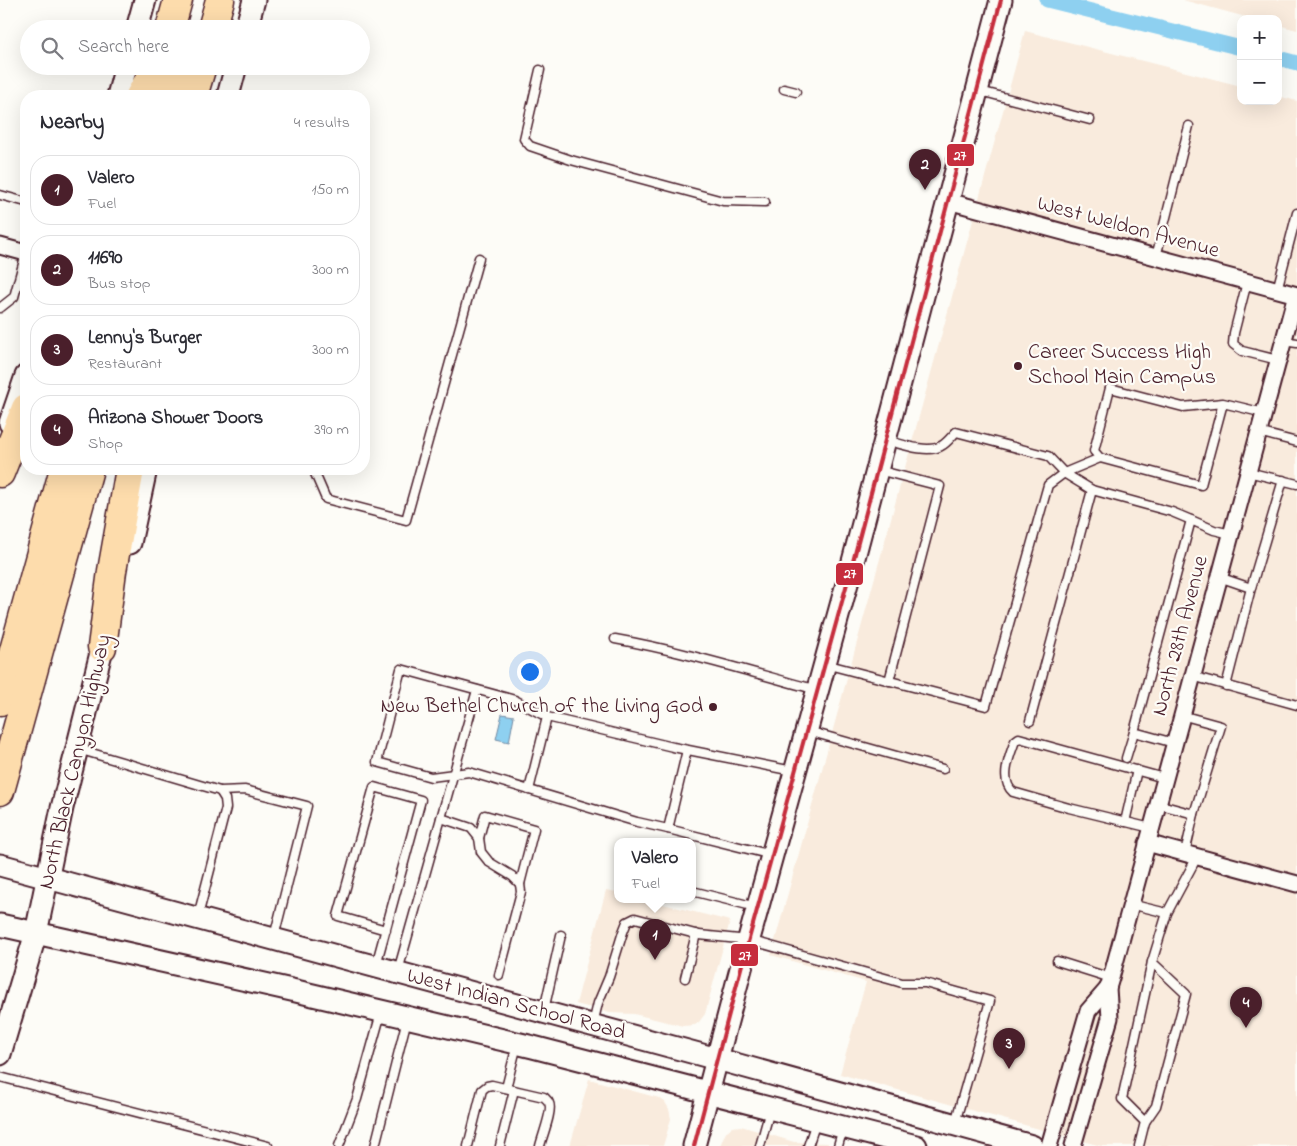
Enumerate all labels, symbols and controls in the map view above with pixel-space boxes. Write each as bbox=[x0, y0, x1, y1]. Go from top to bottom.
map controls bbox=[1237, 15, 1282, 105]
button: + bbox=[1237, 15, 1282, 60]
search box bbox=[20, 20, 370, 75]
icon: search bbox=[38, 34, 66, 62]
text: Search here bbox=[78, 34, 169, 61]
button: − bbox=[1237, 60, 1282, 105]
text: Nearby bbox=[40, 108, 104, 138]
text: 4 results bbox=[294, 111, 350, 135]
line badge: 27 bbox=[946, 143, 975, 167]
text: 27 bbox=[953, 146, 967, 167]
pin: 2 bbox=[909, 149, 941, 190]
text: Valero bbox=[88, 165, 135, 192]
text: 1 bbox=[54, 178, 60, 202]
text: 150 m bbox=[311, 178, 349, 202]
street label: West Weldon Avenue bbox=[1033, 188, 1223, 268]
text: Fuel bbox=[88, 192, 116, 216]
text: 11690 bbox=[88, 245, 122, 272]
text: 2 bbox=[53, 258, 61, 282]
text: 300 m bbox=[312, 258, 349, 282]
text: Bus stop bbox=[88, 272, 151, 296]
text: Lenny's Burger bbox=[88, 325, 202, 352]
place label: Career Success High School Main Campus bbox=[1028, 337, 1216, 394]
text: 3 bbox=[54, 338, 60, 362]
text: 300 m bbox=[312, 338, 349, 362]
text: Restaurant bbox=[88, 352, 162, 376]
marker: Career Success High School Main Campus bbox=[1012, 360, 1024, 372]
text: Arizona Shower Doors bbox=[88, 405, 263, 432]
text: 4 bbox=[54, 418, 60, 442]
text: 390 m bbox=[314, 418, 349, 442]
text: Shop bbox=[88, 432, 123, 456]
street label: North 28th Avenue bbox=[1144, 552, 1218, 720]
line badge: 27 bbox=[835, 562, 864, 586]
text: 27 bbox=[843, 564, 857, 585]
street label: North Black Canyon Highway bbox=[31, 631, 122, 893]
your location bbox=[517, 659, 543, 685]
place label: New Bethel Church of the Living God bbox=[380, 691, 703, 724]
marker: New Bethel Church of the Living God bbox=[707, 701, 719, 713]
popup bbox=[614, 838, 696, 903]
text: Valero bbox=[632, 845, 678, 872]
text: Fuel bbox=[632, 872, 660, 896]
pin: 1 bbox=[639, 919, 671, 960]
line badge: 27 bbox=[730, 943, 759, 967]
text: 27 bbox=[738, 946, 752, 967]
street label: West Indian School Road bbox=[403, 960, 629, 1050]
pin: 4 bbox=[1230, 987, 1262, 1028]
pin: 3 bbox=[993, 1028, 1025, 1069]

